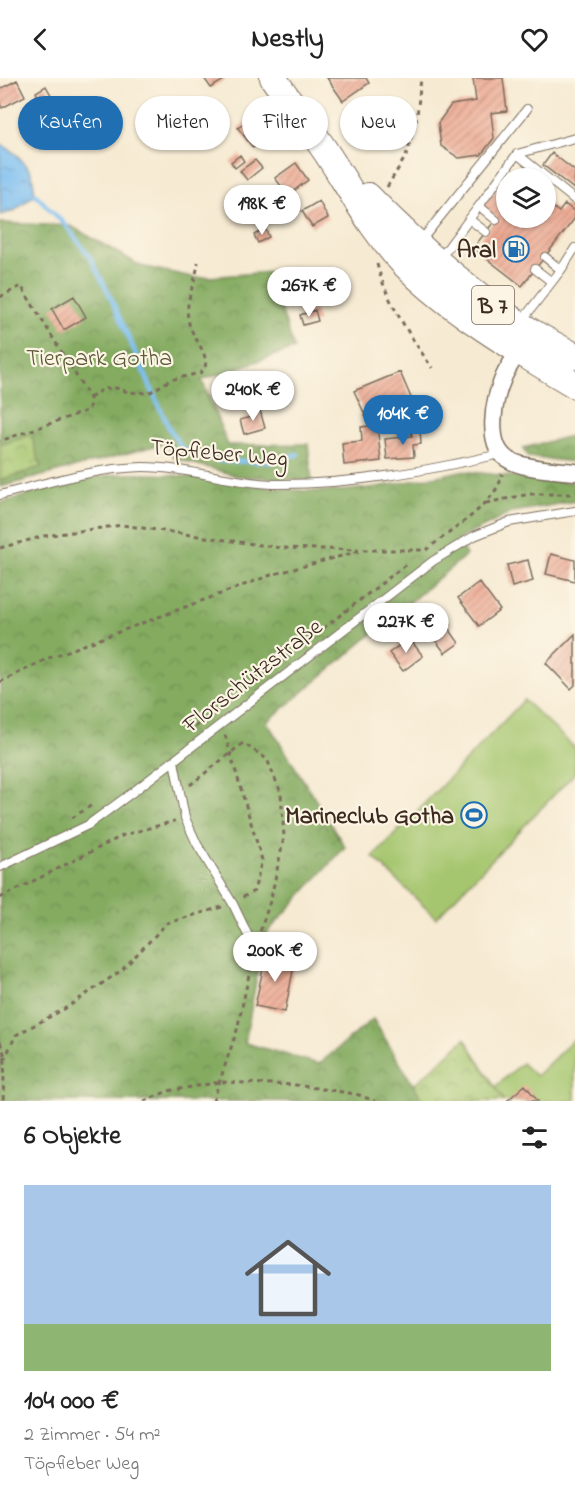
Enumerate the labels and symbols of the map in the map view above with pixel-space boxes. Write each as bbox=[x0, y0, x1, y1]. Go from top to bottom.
pin: 198K € bbox=[213, 185, 311, 236]
place label: Aral bbox=[457, 234, 496, 269]
fuel station icon: Aral bbox=[501, 234, 531, 264]
pin: 267K € bbox=[260, 267, 358, 318]
road number: B 7 bbox=[472, 286, 514, 324]
park label: Tierpark Gotha bbox=[26, 342, 172, 377]
pin: 240K € bbox=[204, 371, 302, 422]
pin: 104K € bbox=[354, 395, 452, 446]
street label: Töpfleber Weg bbox=[148, 431, 289, 478]
pin: 227K € bbox=[357, 603, 455, 654]
street label: Florschützstraße bbox=[175, 611, 331, 744]
place label: Marineclub Gotha bbox=[285, 800, 454, 835]
sports icon: Marineclub Gotha bbox=[459, 800, 489, 830]
pin: 200K € bbox=[226, 932, 324, 983]

